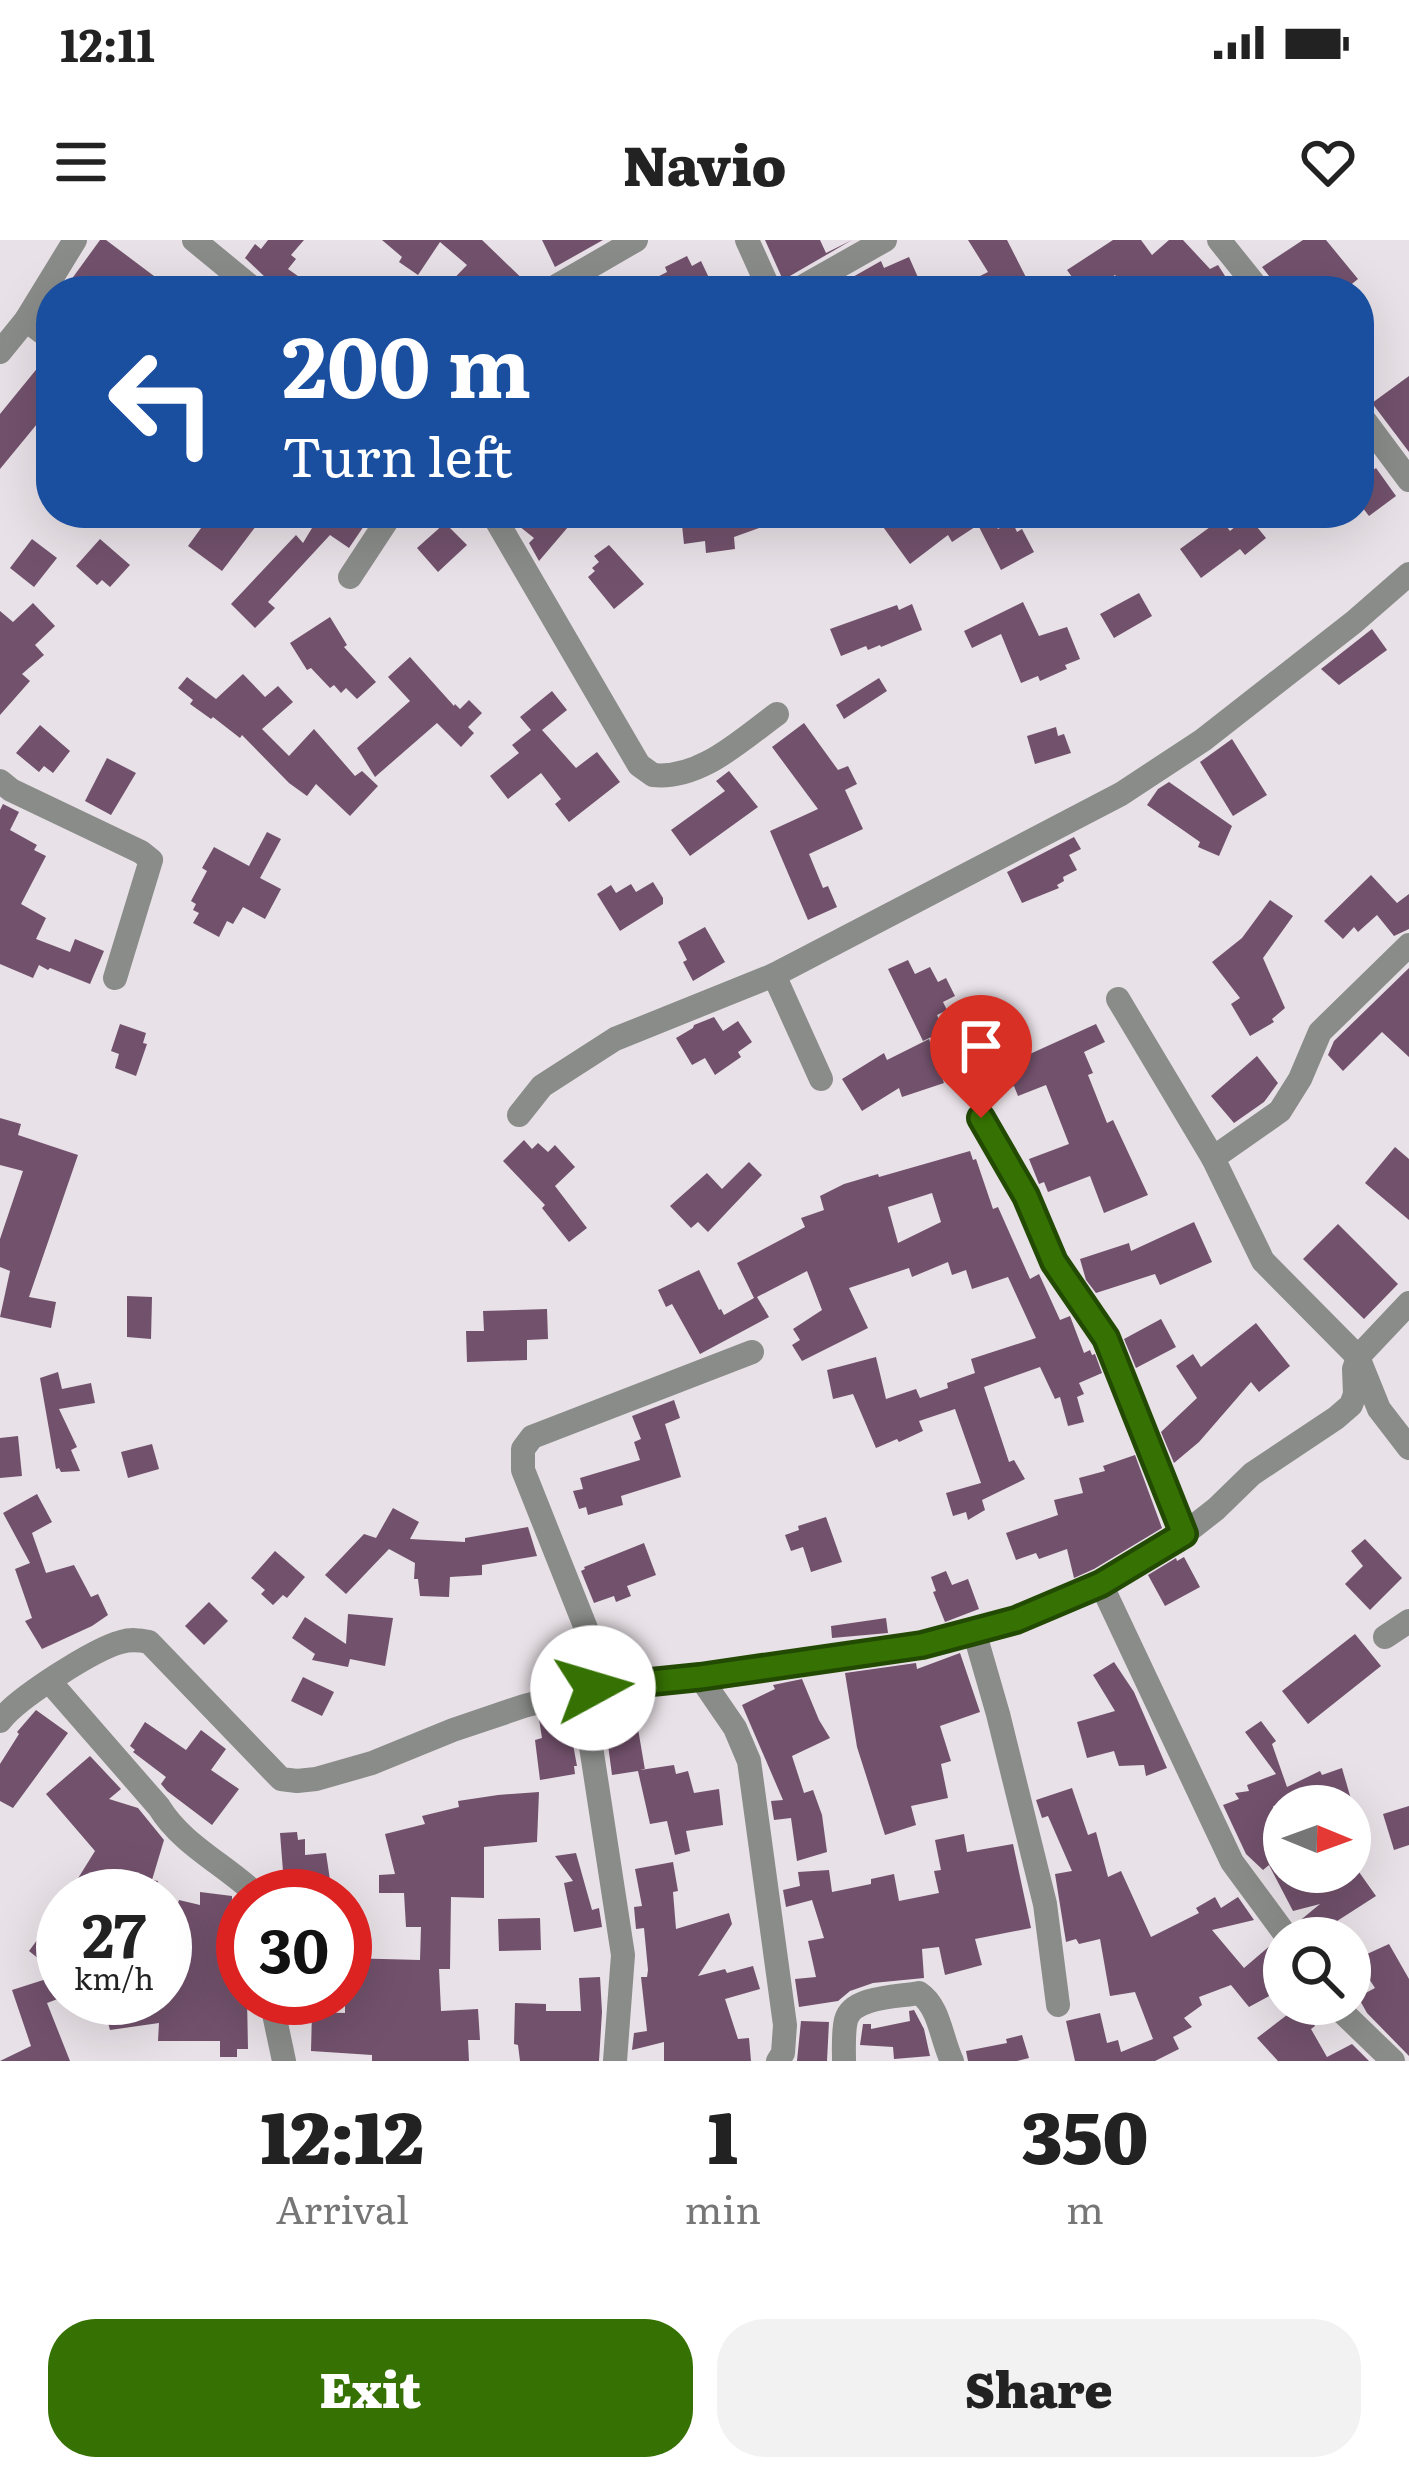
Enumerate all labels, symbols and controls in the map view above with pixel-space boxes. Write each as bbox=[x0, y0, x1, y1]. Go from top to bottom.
text: 12:11 bbox=[60, 9, 155, 76]
text: Navio bbox=[623, 122, 786, 203]
icon: menu bbox=[48, 129, 114, 195]
icon: heart bbox=[1295, 129, 1361, 195]
text: 200 m bbox=[282, 299, 531, 424]
icon: left bbox=[84, 324, 240, 480]
text: Turn left bbox=[282, 413, 513, 494]
pin bbox=[930, 995, 1032, 1118]
icon: arrive bbox=[948, 1013, 1014, 1079]
position arrow bbox=[530, 1625, 656, 1751]
north arrow bbox=[1263, 1785, 1371, 1893]
map controls bbox=[1263, 1785, 1371, 2025]
speed limit sign: 30 bbox=[216, 1869, 372, 2025]
text: 27 bbox=[82, 1887, 146, 1976]
button: search bbox=[1263, 1917, 1371, 2025]
text: km/h bbox=[74, 1955, 154, 1999]
text: 12:12 bbox=[260, 2079, 424, 2186]
text: 1 bbox=[708, 2079, 738, 2186]
text: 350 bbox=[1021, 2079, 1149, 2186]
text: Arrival bbox=[276, 2178, 409, 2236]
text: min bbox=[684, 2178, 761, 2236]
text: m bbox=[1066, 2178, 1104, 2236]
button: Exit bbox=[48, 2319, 693, 2457]
button: Share bbox=[717, 2319, 1361, 2457]

